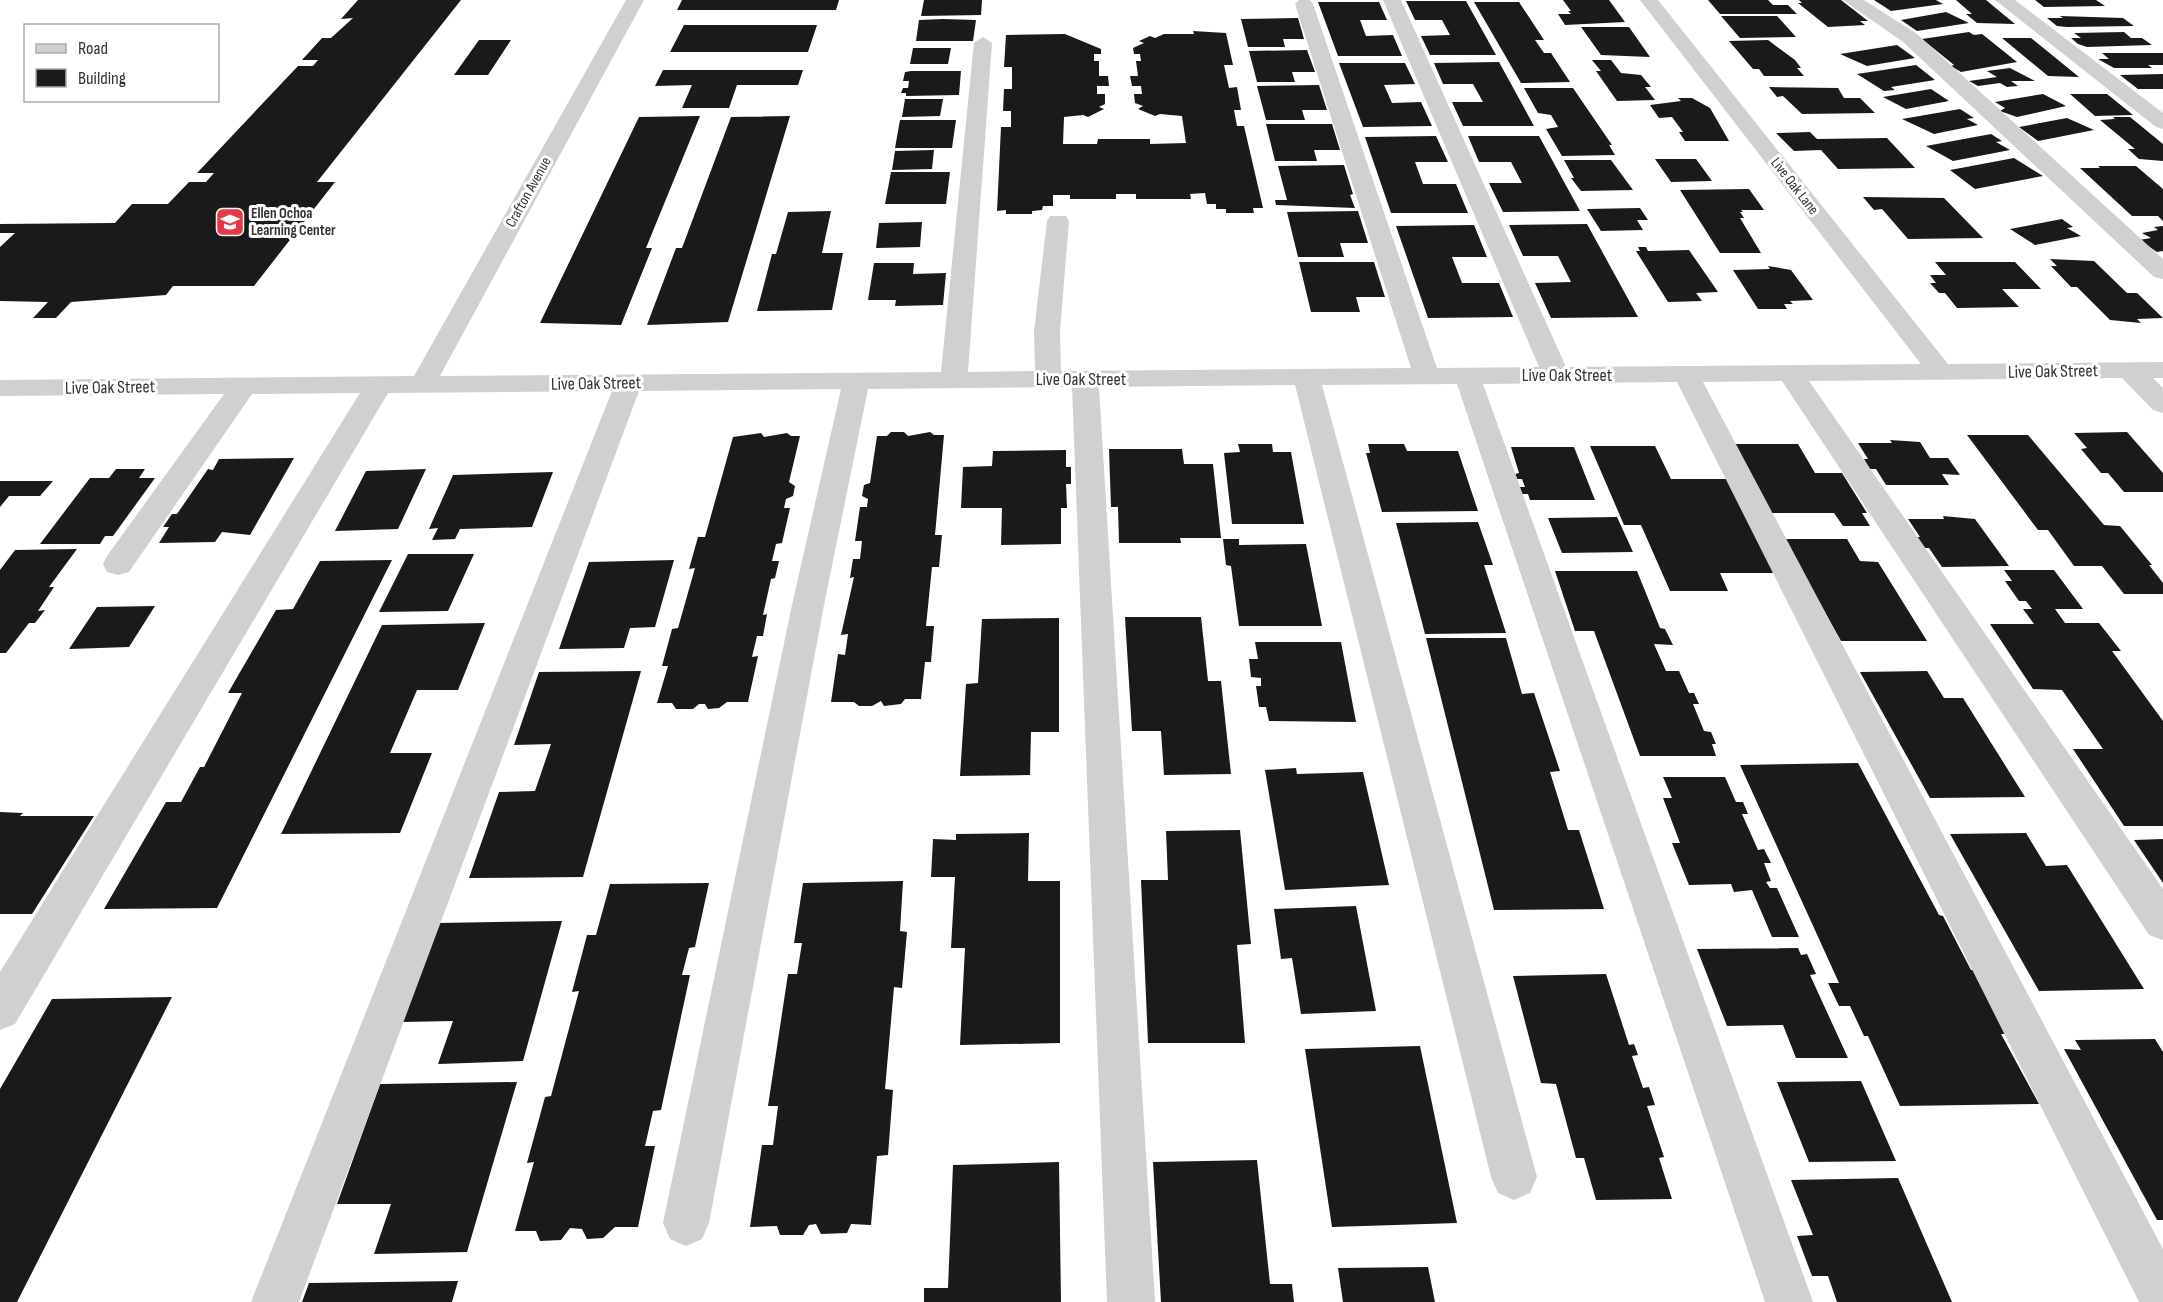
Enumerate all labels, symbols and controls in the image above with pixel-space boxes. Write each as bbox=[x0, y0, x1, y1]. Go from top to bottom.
legend bbox=[24, 24, 219, 102]
text: Road bbox=[78, 38, 108, 59]
text: Building bbox=[78, 68, 126, 89]
street label: Crafton Avenue bbox=[501, 154, 556, 231]
street label: Live Oak Lane bbox=[1766, 154, 1823, 219]
place label: Ellen Ochoa Learning Center bbox=[251, 204, 336, 240]
school or university icon: Ellen Ochoa Learning Center bbox=[214, 206, 246, 238]
street label: Live Oak Street bbox=[2008, 360, 2099, 383]
street label: Live Oak Street bbox=[1522, 365, 1613, 386]
street label: Live Oak Street bbox=[1036, 369, 1127, 390]
street label: Live Oak Street bbox=[551, 372, 642, 395]
street label: Live Oak Street bbox=[65, 376, 156, 399]

